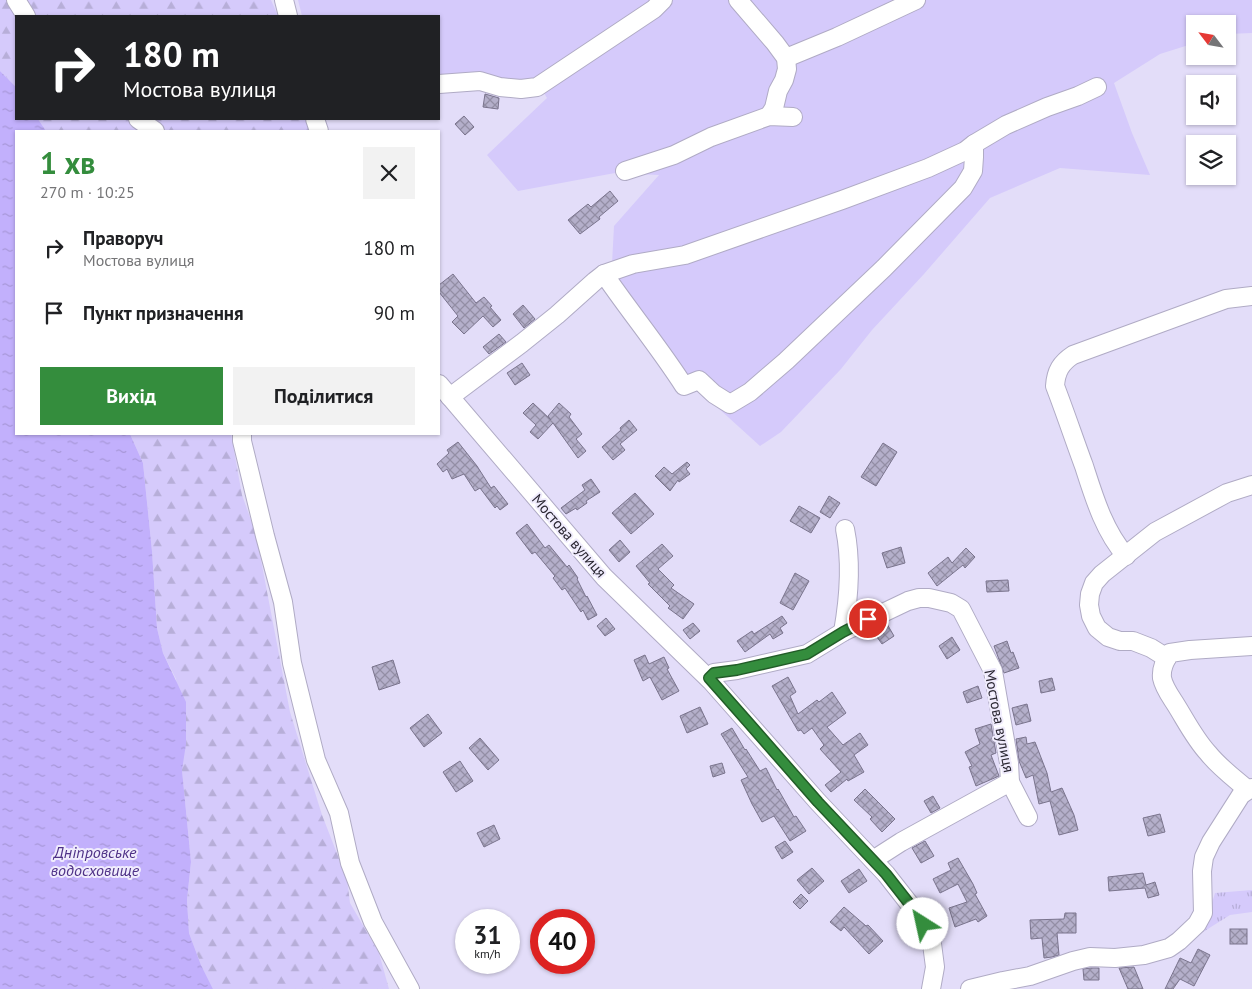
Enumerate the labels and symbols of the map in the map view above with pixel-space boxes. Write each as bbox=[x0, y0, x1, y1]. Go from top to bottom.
north arrow bbox=[1186, 15, 1236, 65]
street label: Мостова вулиця bbox=[528, 490, 611, 581]
pin bbox=[847, 598, 889, 640]
street label: Мостова вулиця bbox=[980, 668, 1019, 774]
water label: Дніпровське водосховище bbox=[51, 842, 140, 880]
position arrow bbox=[896, 897, 948, 949]
speed limit sign: 40 bbox=[530, 909, 595, 974]

